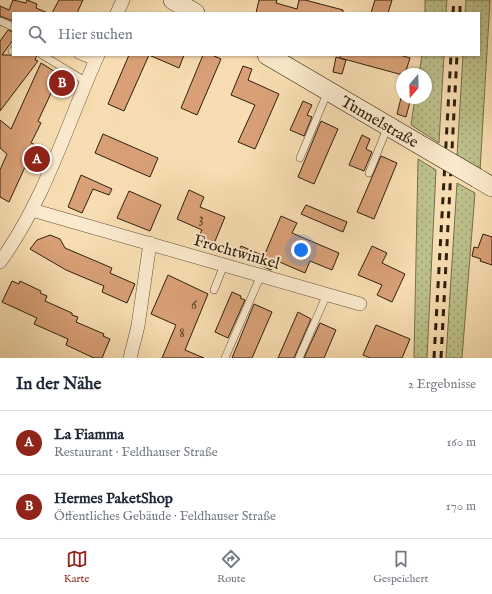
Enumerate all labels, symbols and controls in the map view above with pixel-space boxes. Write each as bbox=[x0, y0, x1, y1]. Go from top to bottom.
search box bbox=[12, 12, 480, 56]
icon: search bbox=[26, 23, 48, 45]
text: Hier suchen bbox=[58, 25, 133, 44]
pin: B bbox=[49, 68, 75, 98]
north arrow bbox=[396, 68, 432, 104]
street label: Tunnelstraße bbox=[336, 92, 422, 153]
pin: A bbox=[24, 144, 50, 174]
house number: 3 bbox=[198, 210, 204, 228]
street label: Frochtwinkel bbox=[191, 231, 282, 275]
your location bbox=[291, 240, 311, 260]
house number: 6 bbox=[191, 296, 198, 314]
house number: 8 bbox=[179, 324, 185, 342]
text: In der Nähe bbox=[16, 374, 101, 395]
text: 2 Ergebnisse bbox=[408, 376, 476, 393]
text: La Fiamma bbox=[54, 425, 124, 444]
text: A bbox=[25, 434, 33, 451]
text: 160 m bbox=[446, 434, 476, 451]
text: Restaurant · Feldhauser Straße bbox=[54, 444, 218, 461]
text: Hermes PaketShop bbox=[54, 489, 173, 508]
text: B bbox=[25, 498, 33, 515]
text: 170 m bbox=[446, 498, 476, 515]
text: Öffentliches Gebäude · Feldhauser Straße bbox=[54, 508, 276, 525]
tab: Karte bbox=[64, 548, 89, 586]
tab: Route bbox=[217, 548, 246, 586]
tab: Gespeichert bbox=[373, 548, 428, 586]

